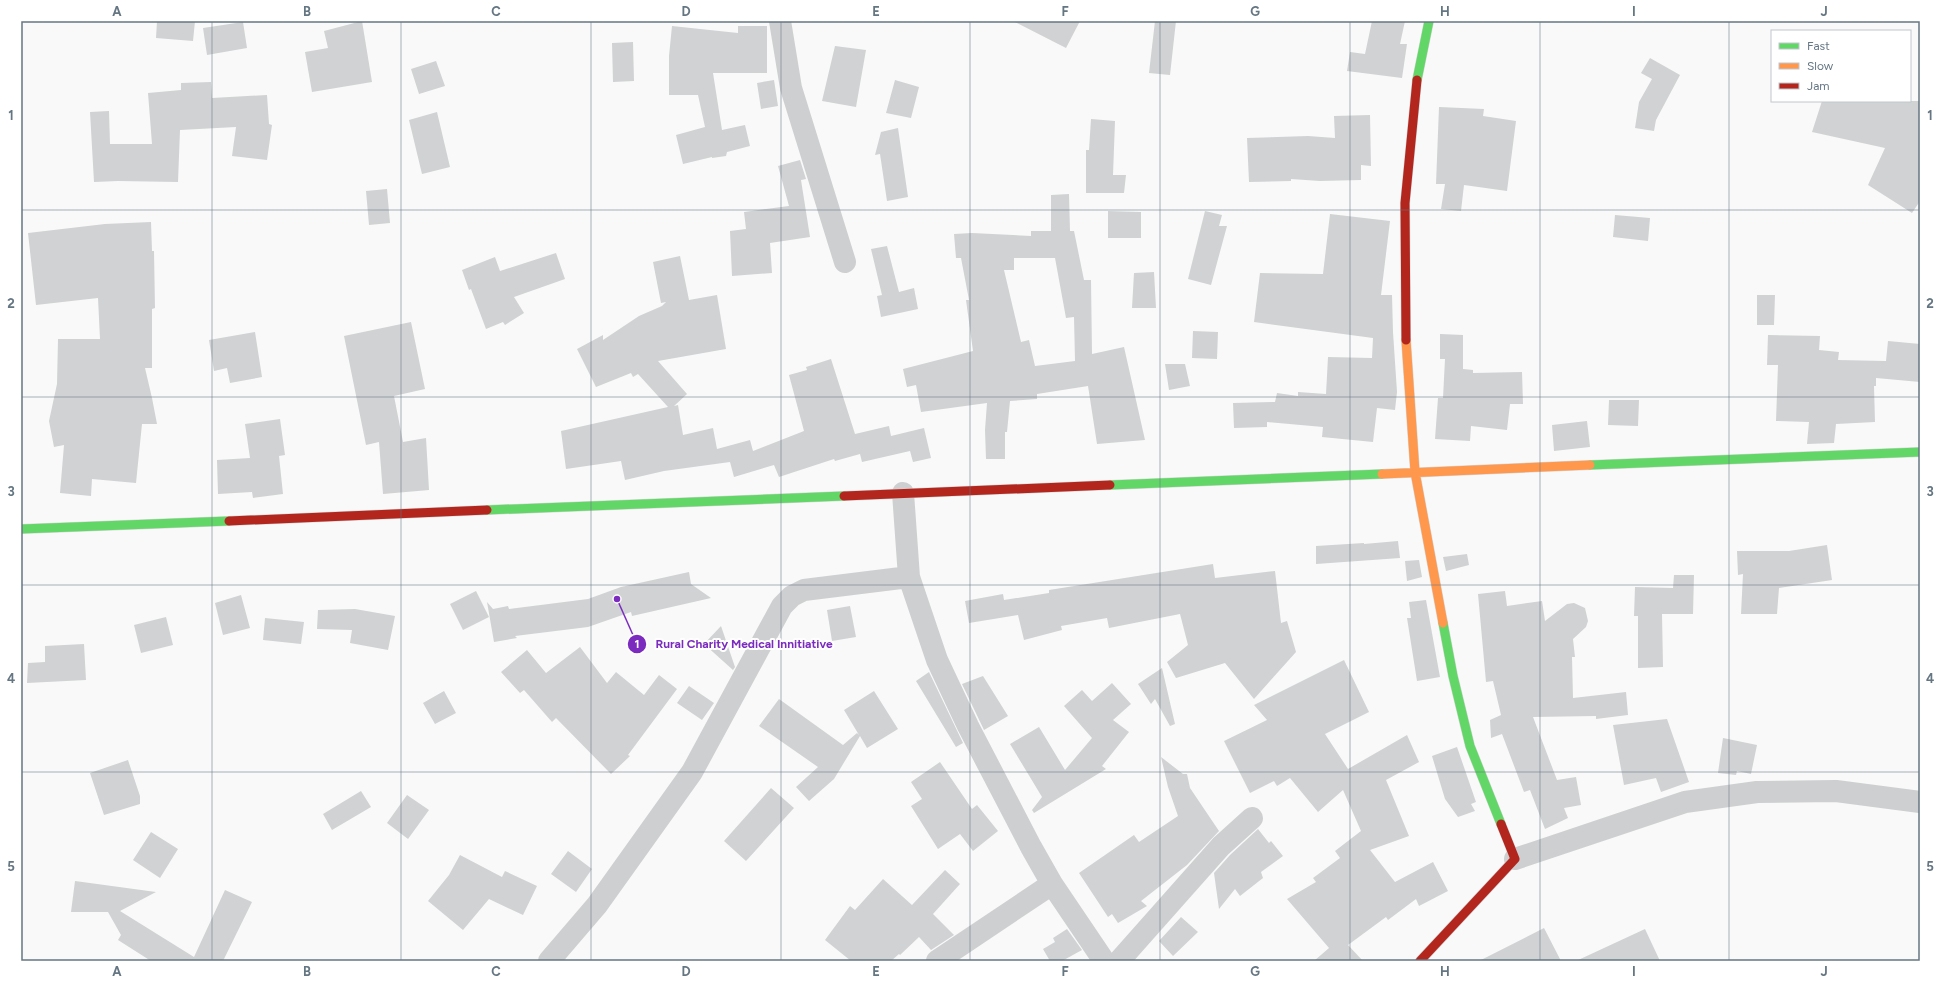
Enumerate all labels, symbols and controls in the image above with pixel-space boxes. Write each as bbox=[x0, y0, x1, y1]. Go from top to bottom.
text: A bbox=[112, 4, 122, 19]
text: B bbox=[303, 4, 311, 19]
text: C bbox=[491, 4, 501, 19]
text: D bbox=[681, 4, 691, 19]
text: E bbox=[872, 4, 880, 19]
text: F bbox=[1061, 4, 1069, 19]
text: G bbox=[1250, 4, 1260, 19]
text: H bbox=[1440, 4, 1450, 19]
text: I bbox=[1632, 4, 1636, 19]
text: J bbox=[1820, 4, 1828, 19]
legend bbox=[1771, 30, 1911, 102]
text: Fast bbox=[1807, 39, 1830, 53]
text: Slow bbox=[1807, 59, 1834, 73]
text: Jam bbox=[1807, 79, 1830, 93]
text: 1 bbox=[8, 108, 14, 123]
text: 1 bbox=[1927, 108, 1933, 123]
text: 2 bbox=[7, 296, 15, 311]
text: 2 bbox=[1926, 296, 1934, 311]
text: 3 bbox=[7, 484, 15, 499]
text: 3 bbox=[1926, 484, 1934, 499]
callout: Rural Charity Medical Innitiative bbox=[627, 632, 840, 656]
text: 1 bbox=[634, 637, 640, 651]
text: Rural Charity Medical Innitiative bbox=[655, 637, 833, 651]
text: 4 bbox=[7, 671, 15, 686]
text: 4 bbox=[1926, 671, 1934, 686]
text: 5 bbox=[7, 859, 15, 874]
text: 5 bbox=[1926, 859, 1934, 874]
text: A bbox=[112, 964, 122, 979]
text: B bbox=[303, 964, 311, 979]
text: C bbox=[491, 964, 501, 979]
text: D bbox=[681, 964, 691, 979]
text: E bbox=[872, 964, 880, 979]
text: F bbox=[1061, 964, 1069, 979]
text: G bbox=[1250, 964, 1260, 979]
text: H bbox=[1440, 964, 1450, 979]
text: I bbox=[1632, 964, 1636, 979]
text: J bbox=[1820, 964, 1828, 979]

